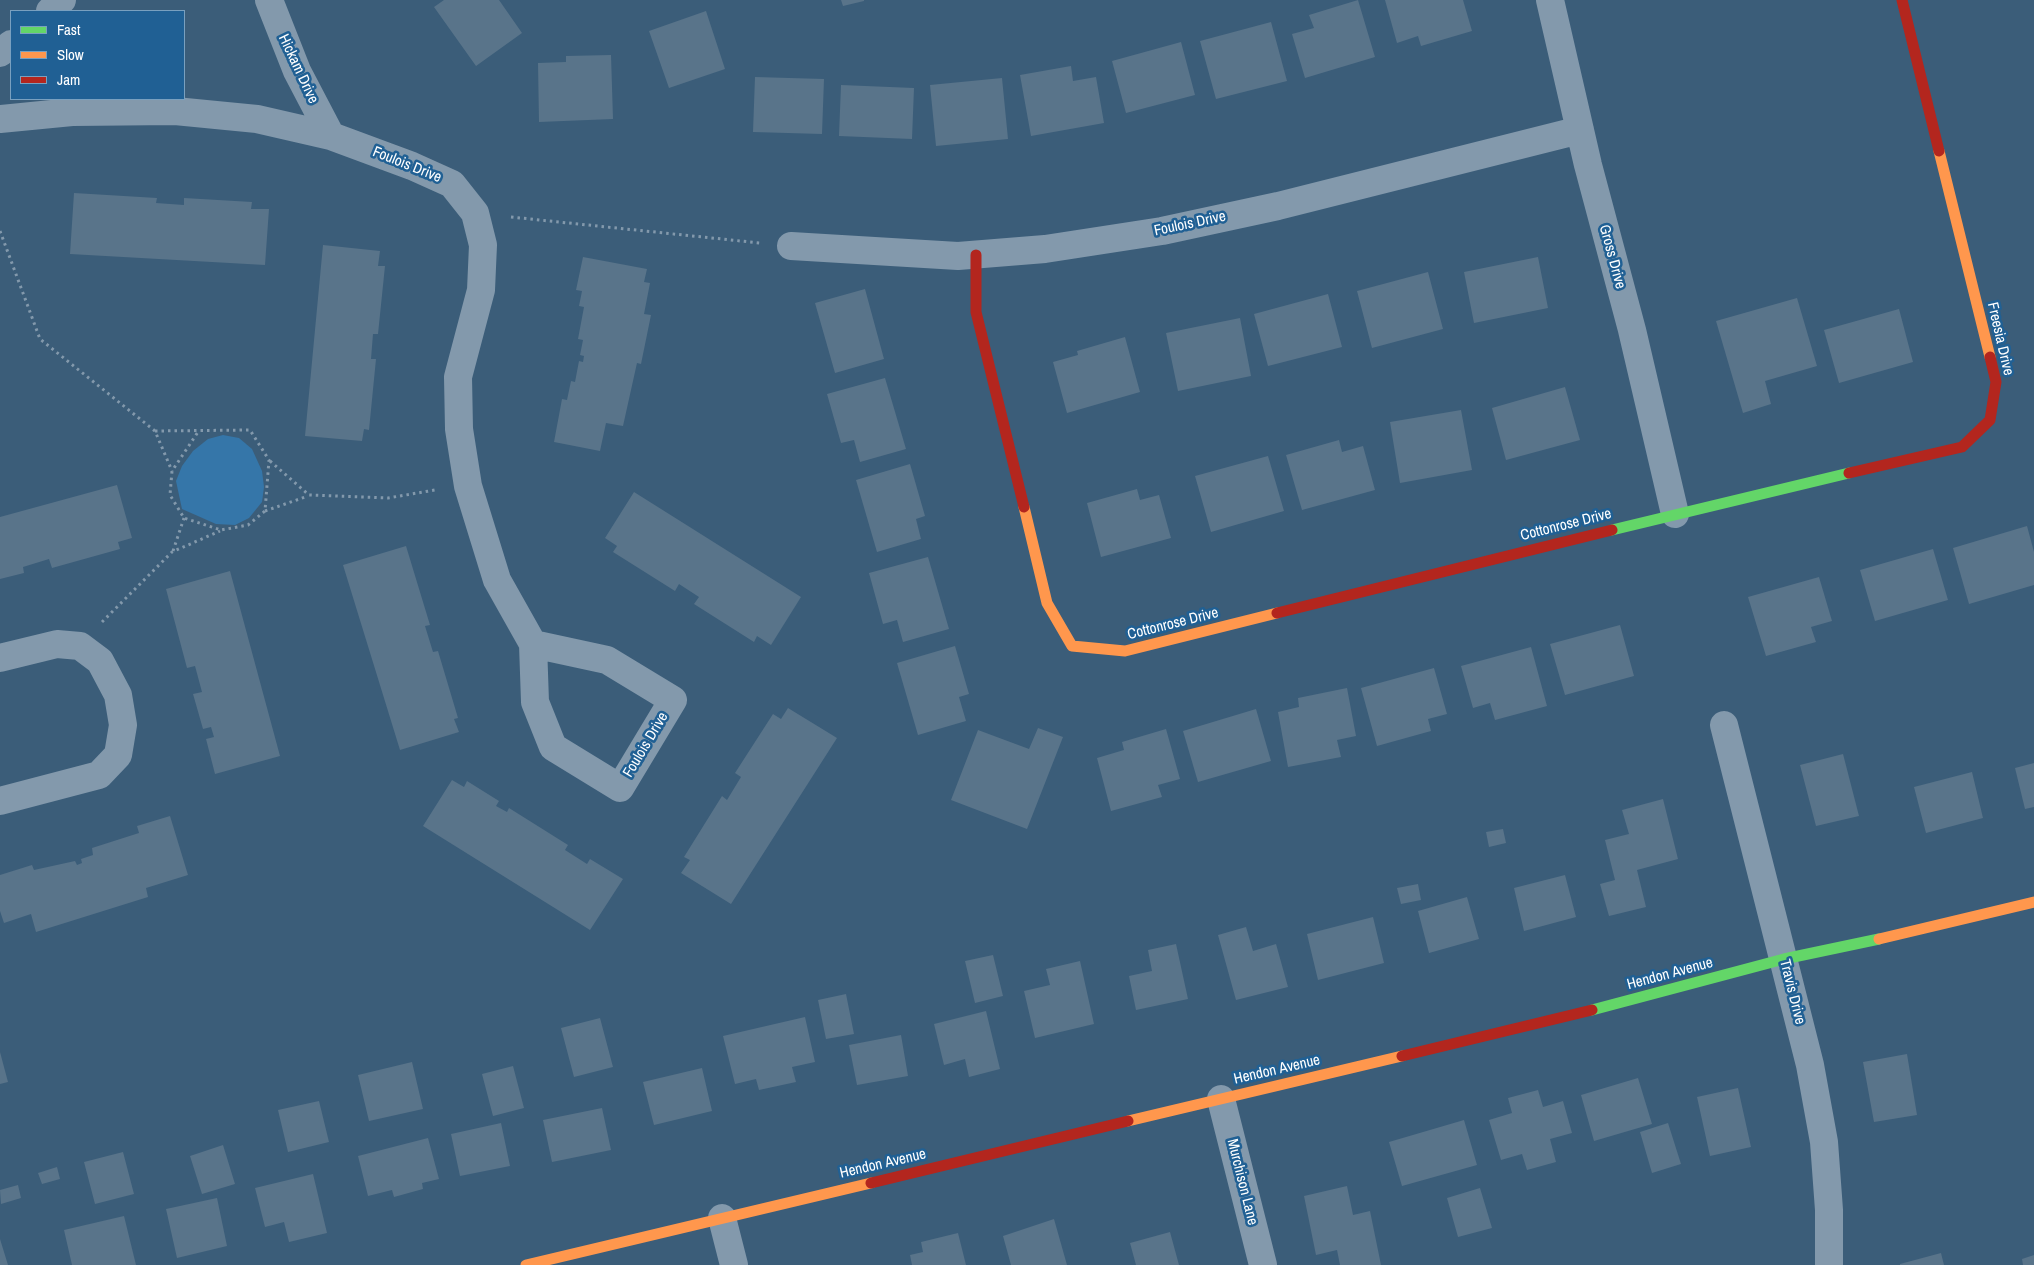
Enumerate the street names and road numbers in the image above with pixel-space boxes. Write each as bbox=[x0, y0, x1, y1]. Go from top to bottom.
street label: Hickam Drive bbox=[274, 31, 322, 107]
street label: Foulois Drive bbox=[370, 143, 444, 187]
street label: Foulois Drive bbox=[1153, 208, 1227, 240]
street label: Gross Drive bbox=[1595, 223, 1629, 291]
street label: Freesia Drive bbox=[1983, 301, 2017, 377]
street label: Cottonrose Drive bbox=[1519, 505, 1613, 545]
street label: Cottonrose Drive bbox=[1126, 604, 1220, 644]
street label: Foulois Drive bbox=[620, 709, 672, 781]
street label: Hendon Avenue bbox=[1625, 954, 1715, 994]
street label: Travis Drive bbox=[1775, 958, 1809, 1026]
street label: Hendon Avenue bbox=[1232, 1051, 1322, 1089]
street label: Murchison Lane bbox=[1223, 1137, 1261, 1227]
street label: Hendon Avenue bbox=[838, 1145, 928, 1183]

